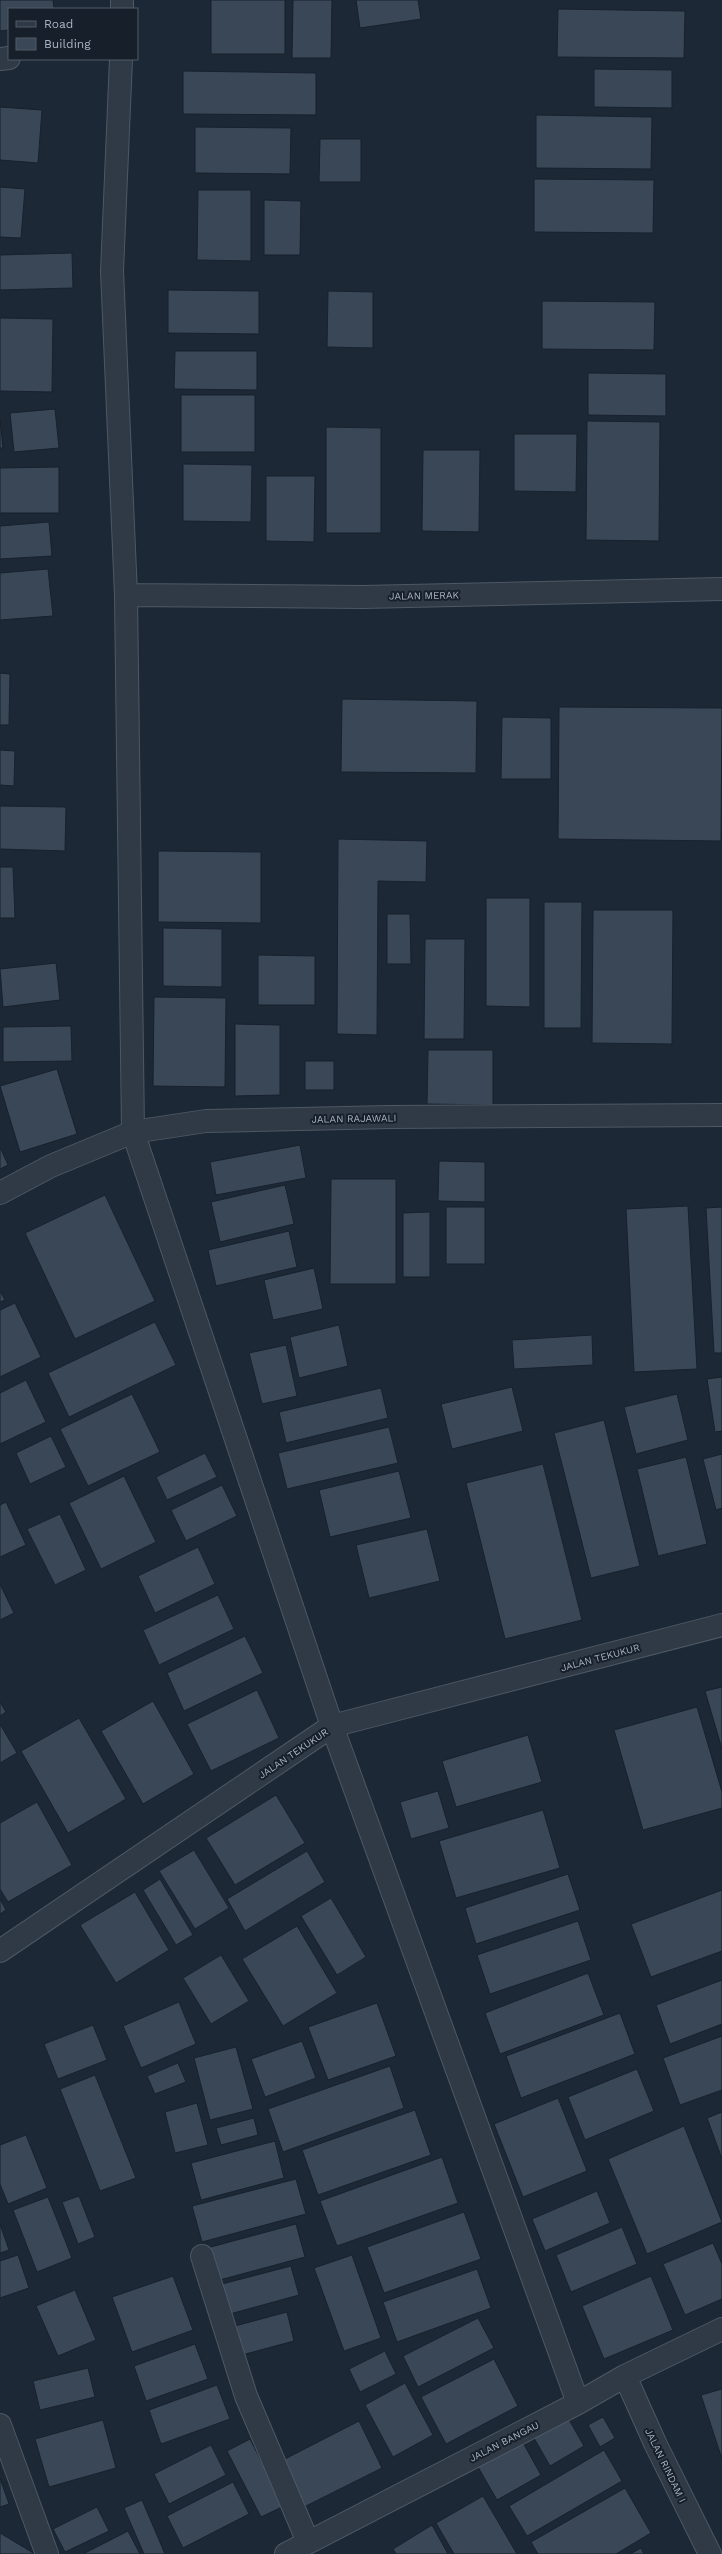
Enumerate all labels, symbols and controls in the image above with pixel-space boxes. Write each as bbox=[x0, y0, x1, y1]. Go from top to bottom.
legend bbox=[8, 8, 138, 60]
text: Road bbox=[44, 17, 73, 31]
text: Building bbox=[44, 37, 91, 51]
street label: JALAN MERAK bbox=[389, 589, 460, 602]
street label: JALAN RAJAWALI bbox=[311, 1112, 397, 1125]
street label: JALAN TEKUKUR bbox=[559, 1642, 641, 1673]
street label: JALAN TEKUKUR bbox=[256, 1726, 330, 1781]
street label: JALAN BANGAU bbox=[468, 2419, 541, 2464]
street label: JALAN RINDAM I bbox=[643, 2426, 688, 2504]

